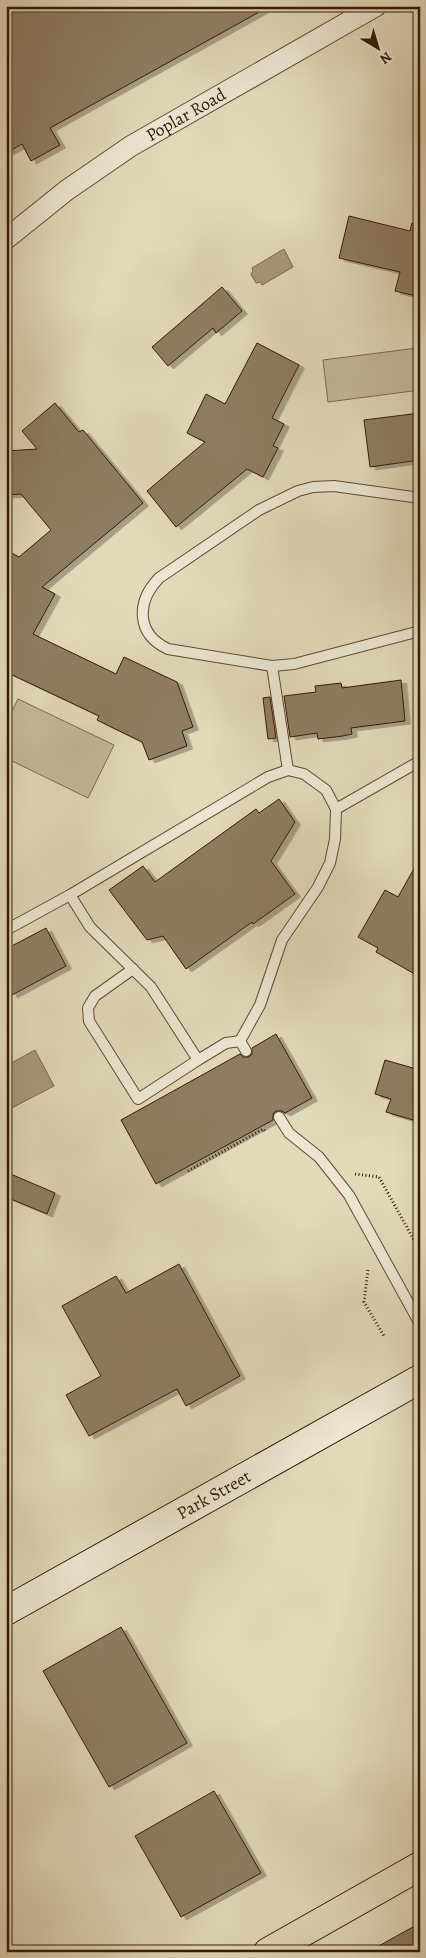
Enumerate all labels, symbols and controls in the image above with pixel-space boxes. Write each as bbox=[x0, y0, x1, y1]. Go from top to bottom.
north arrow bbox=[354, 22, 404, 72]
text: N bbox=[376, 47, 396, 68]
street label: Poplar Road bbox=[141, 82, 230, 147]
street label: Park Street bbox=[172, 1464, 255, 1525]

